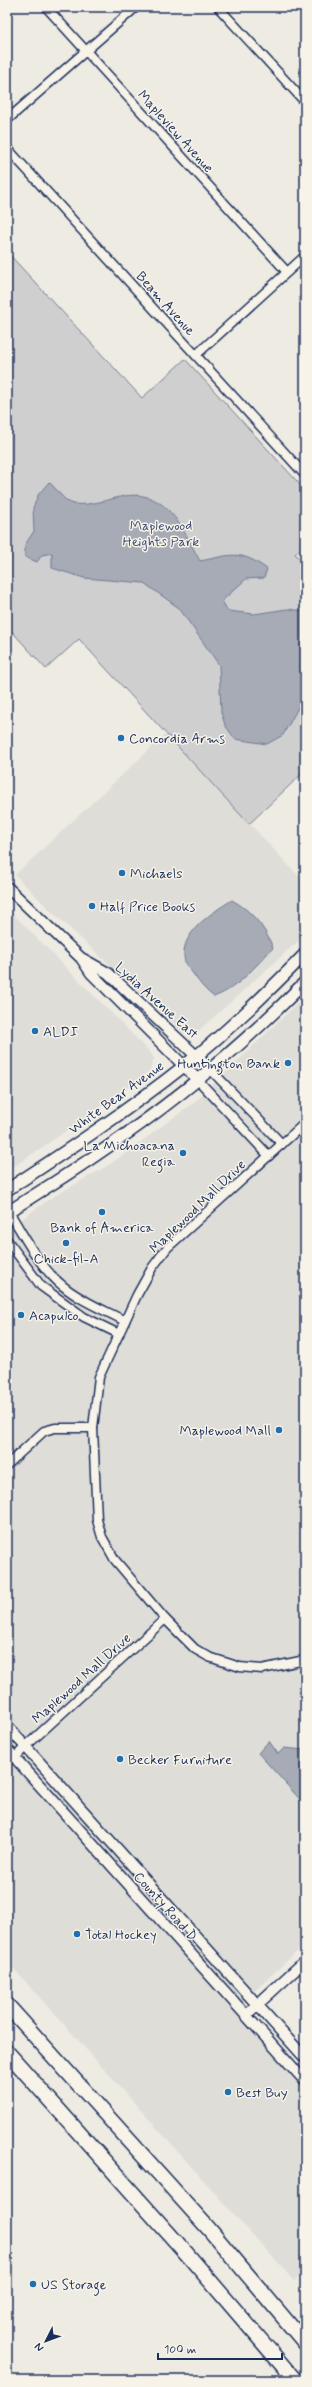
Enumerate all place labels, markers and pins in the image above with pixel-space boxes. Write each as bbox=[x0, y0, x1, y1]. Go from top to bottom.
place label: Concordia Arms bbox=[129, 730, 226, 748]
marker: Concordia Arms bbox=[116, 733, 126, 743]
place label: Michaels bbox=[130, 865, 182, 883]
marker: Michaels bbox=[117, 868, 127, 878]
place label: Half Price Books bbox=[100, 898, 196, 916]
marker: Half Price Books bbox=[87, 901, 97, 911]
place label: ALDI bbox=[43, 1023, 78, 1041]
marker: ALDI bbox=[30, 1026, 40, 1036]
place label: Huntington Bank bbox=[177, 1055, 280, 1075]
marker: Huntington Bank bbox=[283, 1058, 293, 1068]
place label: La Michoacana Regia bbox=[84, 1137, 176, 1173]
marker: La Michoacana Regia bbox=[178, 1148, 188, 1158]
marker: Bank of America bbox=[97, 1207, 107, 1217]
place label: Bank of America bbox=[50, 1219, 154, 1237]
marker: Chick-fil-A bbox=[61, 1238, 71, 1248]
place label: Chick-fil-A bbox=[33, 1250, 99, 1268]
place label: Acapulco bbox=[29, 1307, 79, 1325]
marker: Acapulco bbox=[16, 1310, 26, 1320]
place label: Maplewood Mall bbox=[179, 1422, 271, 1440]
marker: Maplewood Mall bbox=[274, 1425, 284, 1435]
place label: Becker Furniture bbox=[128, 1751, 232, 1769]
marker: Becker Furniture bbox=[115, 1754, 125, 1764]
place label: Total Hockey bbox=[85, 1926, 157, 1944]
marker: Total Hockey bbox=[72, 1929, 82, 1939]
place label: Best Buy bbox=[236, 2084, 288, 2102]
marker: Best Buy bbox=[223, 2087, 233, 2097]
place label: US Storage bbox=[41, 2276, 107, 2296]
marker: US Storage bbox=[28, 2279, 38, 2289]

